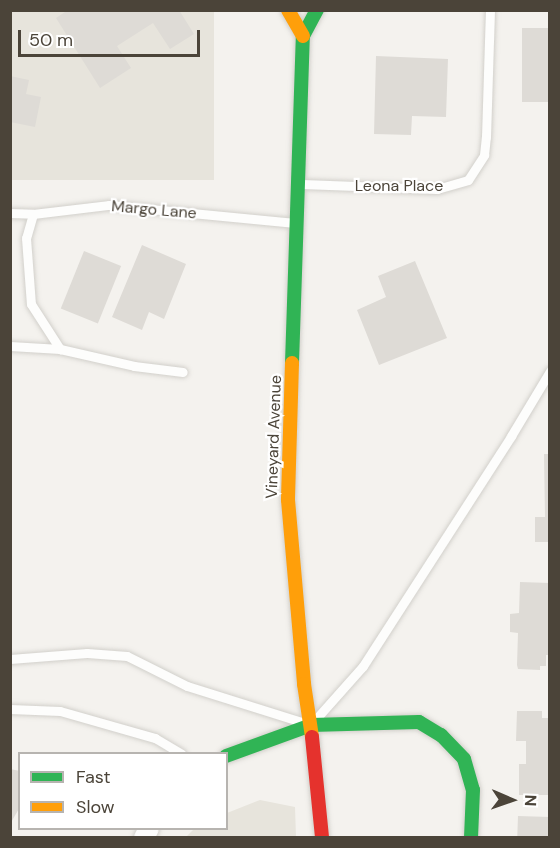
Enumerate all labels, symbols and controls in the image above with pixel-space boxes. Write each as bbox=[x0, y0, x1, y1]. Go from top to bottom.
scale bar bbox=[21, 18, 202, 56]
text: 50 m bbox=[29, 28, 73, 52]
street label: Leona Place bbox=[355, 176, 443, 196]
street label: Margo Lane bbox=[111, 197, 197, 223]
street label: Vineyard Avenue bbox=[262, 375, 286, 499]
legend bbox=[18, 752, 228, 830]
text: Fast bbox=[76, 765, 111, 789]
north arrow bbox=[482, 770, 542, 830]
text: N bbox=[520, 794, 541, 807]
text: Slow bbox=[76, 795, 115, 819]

